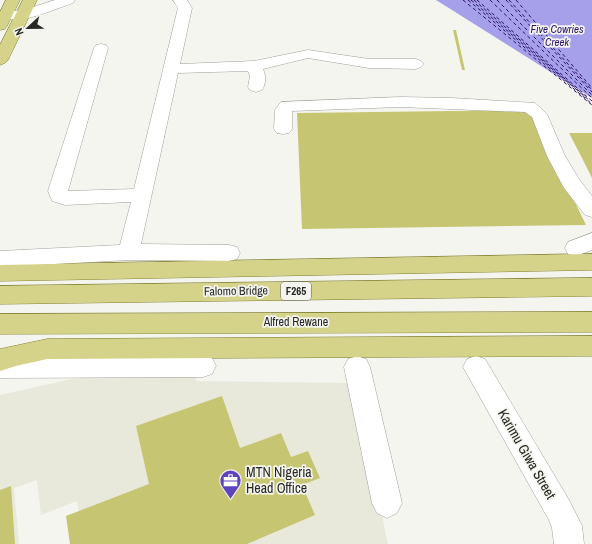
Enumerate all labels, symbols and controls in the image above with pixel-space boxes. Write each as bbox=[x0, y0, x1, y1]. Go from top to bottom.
north arrow bbox=[8, 8, 48, 48]
water label: Five Cowries Creek bbox=[530, 22, 584, 49]
text: N bbox=[11, 26, 26, 37]
street label: Falomo Bridge bbox=[204, 282, 268, 300]
road number: F265 bbox=[281, 282, 311, 300]
street label: Alfred Rewane bbox=[263, 314, 328, 330]
street label: Karimu Giwa Street bbox=[494, 406, 560, 502]
place label: MTN Nigeria Head Office bbox=[246, 463, 312, 497]
office icon: MTN Nigeria Head Office bbox=[217, 467, 243, 500]

